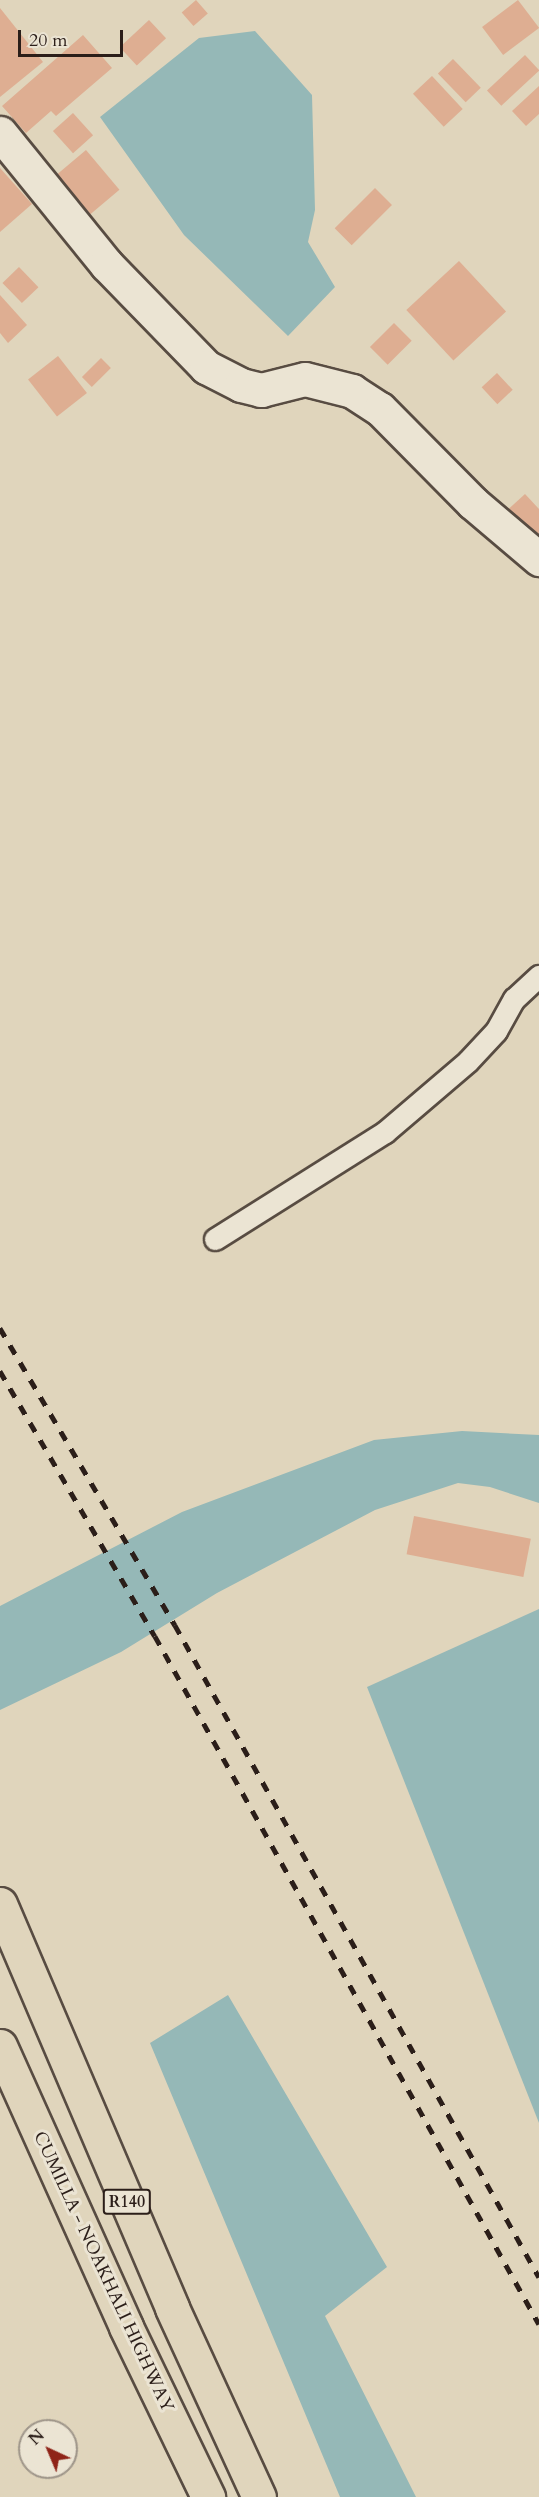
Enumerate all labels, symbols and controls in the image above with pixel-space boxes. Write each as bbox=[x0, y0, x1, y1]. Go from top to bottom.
scale bar bbox=[21, 18, 126, 56]
text: 20 m bbox=[29, 28, 68, 53]
street label: CUMILLA - NOAKHALI HIGHWAY bbox=[28, 2128, 178, 2416]
road number: R140 bbox=[102, 2189, 152, 2215]
north arrow bbox=[18, 2419, 78, 2479]
text: N bbox=[24, 2425, 50, 2450]

